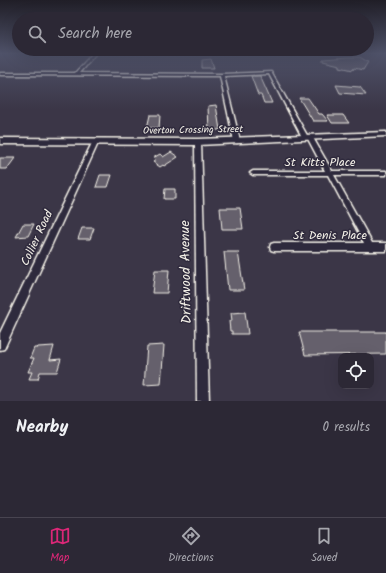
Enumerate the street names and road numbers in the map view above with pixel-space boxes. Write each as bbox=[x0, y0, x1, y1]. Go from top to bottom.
street label: Overton Crossing Street bbox=[143, 121, 243, 139]
street label: St Kitts Place bbox=[285, 153, 356, 172]
street label: Collier Road bbox=[16, 206, 59, 269]
street label: Driftwood Avenue bbox=[174, 219, 198, 324]
street label: St Denis Place bbox=[293, 226, 368, 245]

